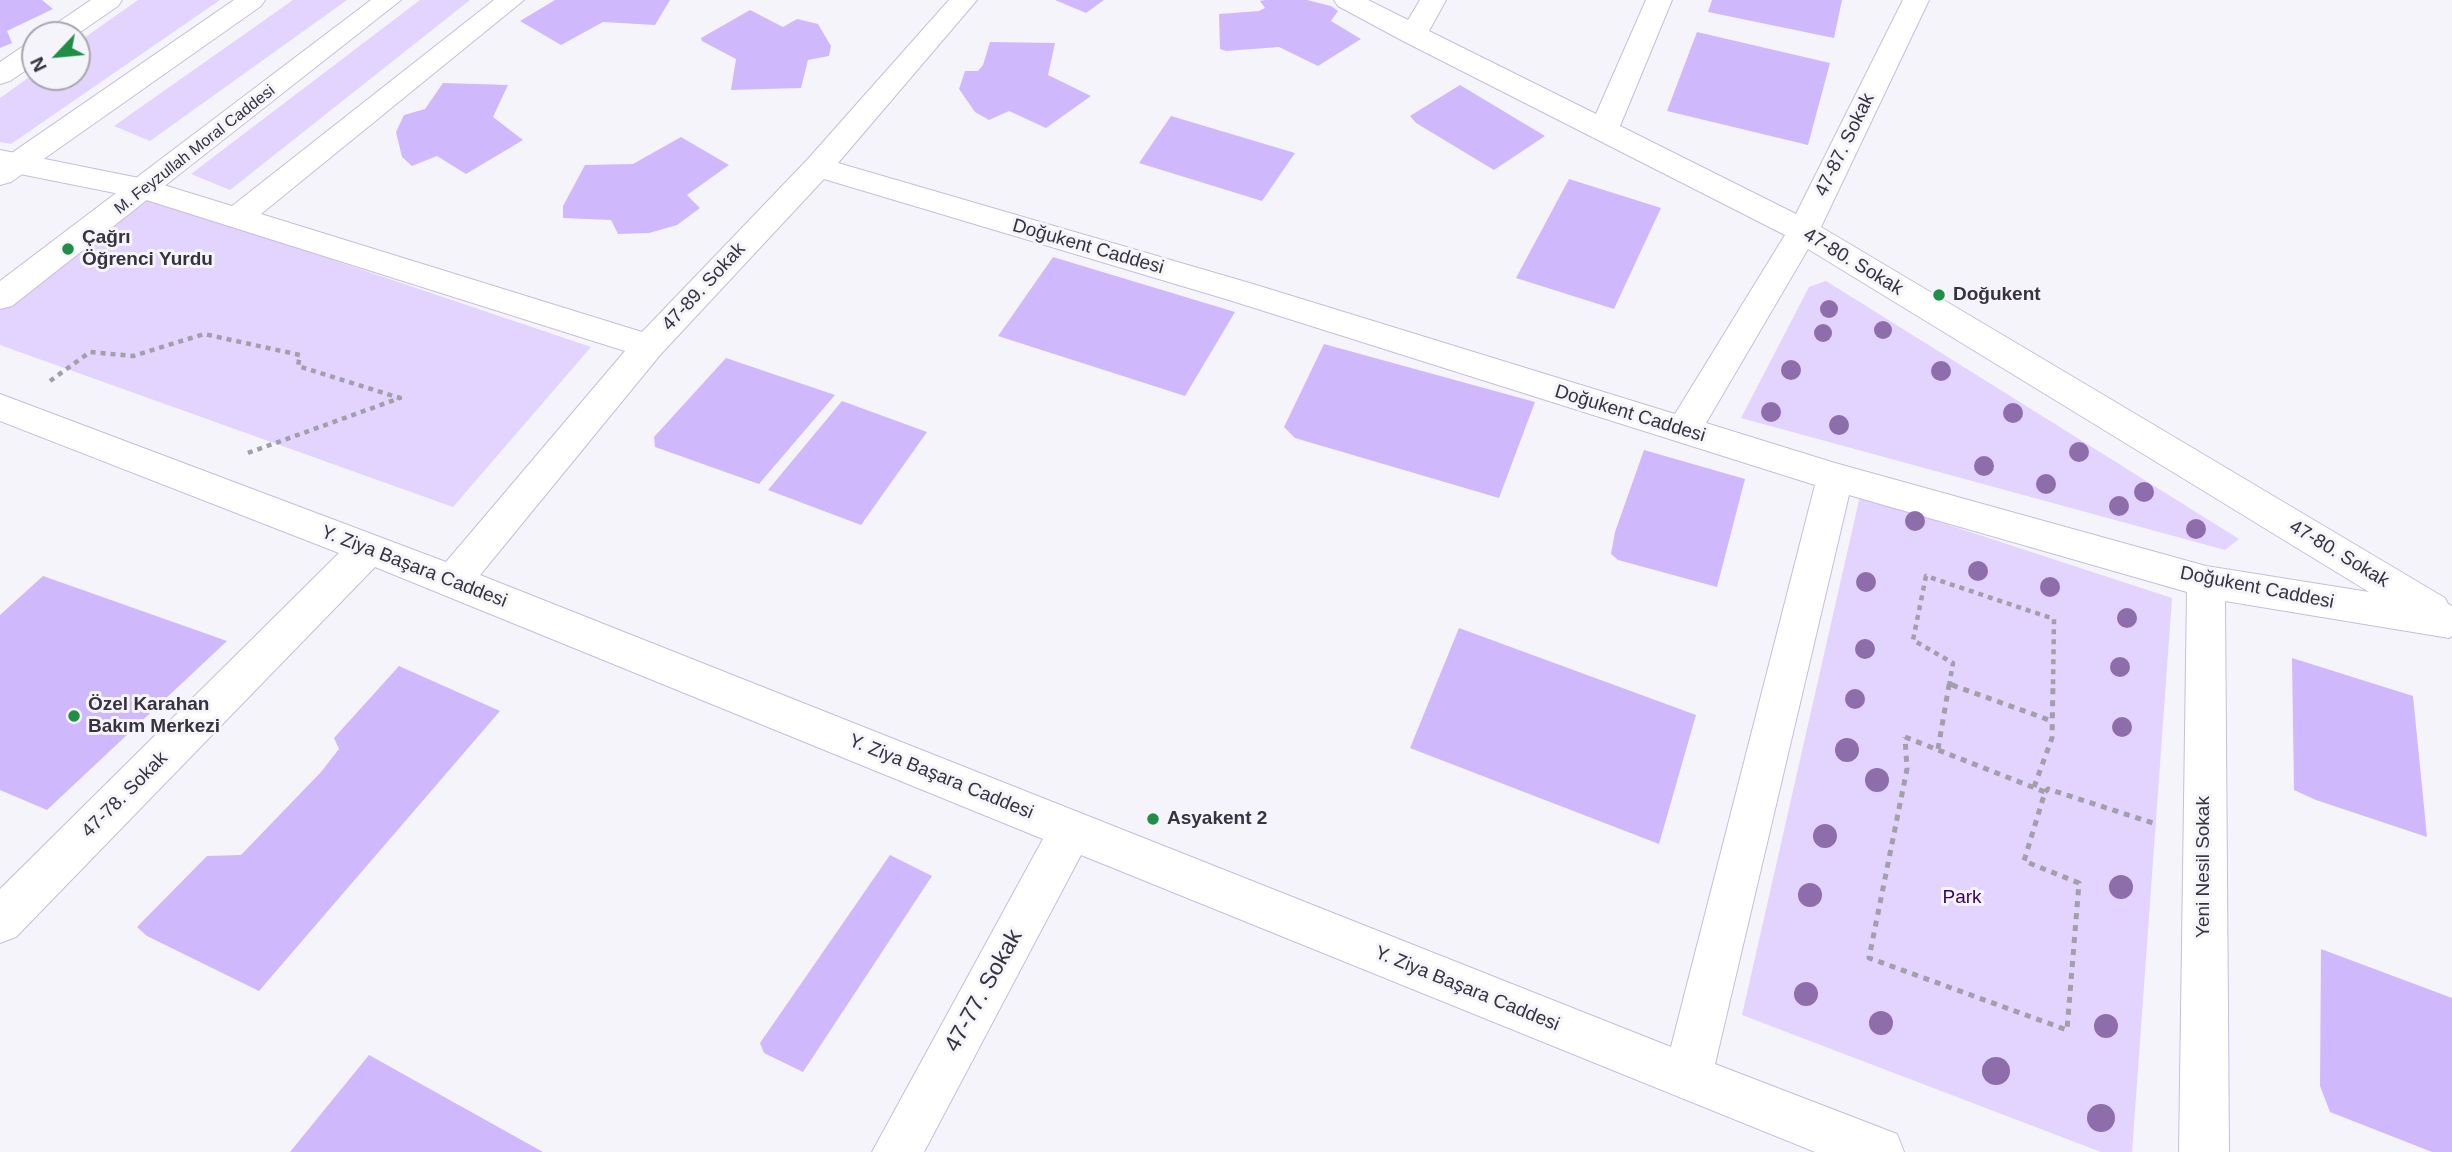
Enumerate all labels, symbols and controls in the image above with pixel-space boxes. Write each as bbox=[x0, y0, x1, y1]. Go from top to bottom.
north arrow bbox=[21, 21, 91, 91]
text: N bbox=[26, 54, 51, 75]
street label: M. Feyzullah Moral Caddesi bbox=[111, 81, 279, 219]
street label: 47-87. Sokak bbox=[1810, 90, 1880, 200]
street label: Doğukent Caddesi bbox=[1010, 214, 1166, 280]
street label: 47-80. Sokak bbox=[1799, 223, 1907, 301]
place label: Çağrı Öğrenci Yurdu bbox=[82, 227, 213, 271]
street label: 47-89. Sokak bbox=[657, 238, 751, 336]
marker: Çağrı Öğrenci Yurdu bbox=[60, 241, 76, 257]
place label: Doğukent bbox=[1953, 284, 2041, 306]
marker: Doğukent bbox=[1931, 287, 1947, 303]
street label: Doğukent Caddesi bbox=[1552, 380, 1708, 448]
street label: 47-80. Sokak bbox=[2285, 515, 2393, 593]
street label: Y. Ziya Başara Caddesi bbox=[318, 521, 510, 613]
street label: Doğukent Caddesi bbox=[2178, 562, 2336, 614]
place label: Özel Karahan Bakım Merkezi bbox=[88, 694, 220, 738]
marker: Özel Karahan Bakım Merkezi bbox=[66, 708, 82, 724]
street label: Y. Ziya Başara Caddesi bbox=[845, 730, 1037, 824]
street label: 47-78. Sokak bbox=[77, 747, 173, 843]
street label: Yeni Nesil Sokak bbox=[2193, 796, 2215, 938]
place label: Asyakent 2 bbox=[1167, 808, 1267, 830]
marker: Asyakent 2 bbox=[1145, 811, 1161, 827]
park label: Park bbox=[1942, 887, 1982, 909]
street label: 47-77. Sokak bbox=[939, 925, 1029, 1057]
street label: Y. Ziya Başara Caddesi bbox=[1371, 942, 1563, 1036]

